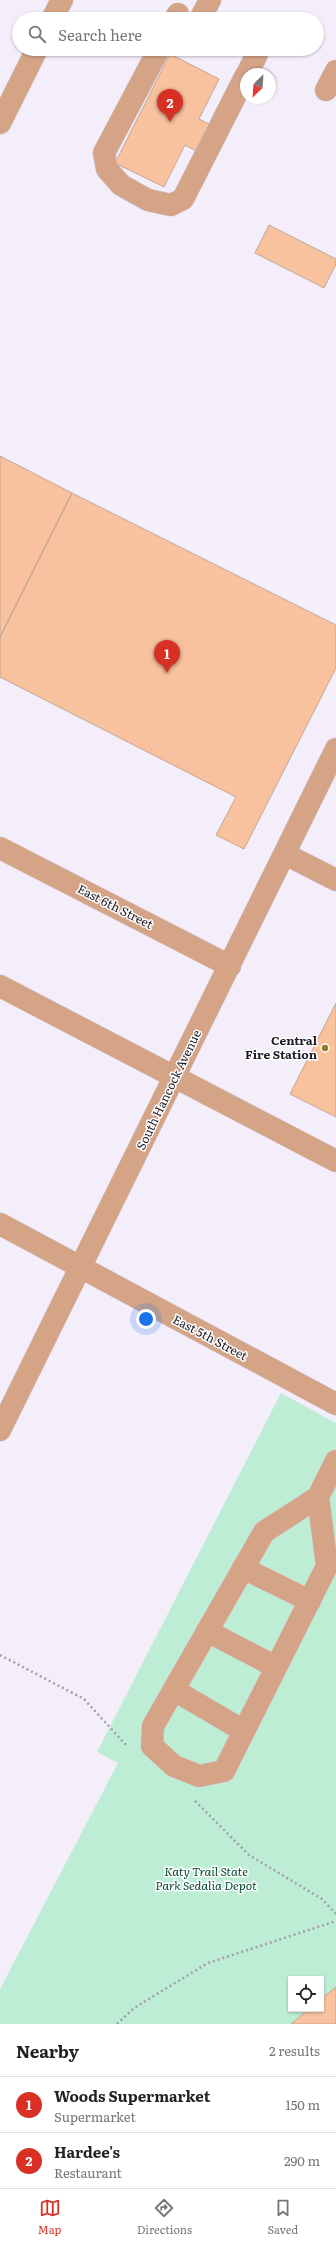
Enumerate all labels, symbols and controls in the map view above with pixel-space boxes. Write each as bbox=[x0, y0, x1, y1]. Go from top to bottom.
search box bbox=[12, 12, 324, 56]
icon: search bbox=[26, 23, 48, 45]
text: Search here bbox=[58, 23, 142, 46]
north arrow bbox=[240, 68, 276, 104]
pin: 2 bbox=[157, 89, 183, 122]
pin: 1 bbox=[154, 640, 180, 673]
street label: East 6th Street bbox=[75, 879, 156, 933]
street label: South Hancock Avenue bbox=[131, 1026, 205, 1153]
place label: Central Fire Station bbox=[245, 1031, 318, 1063]
marker: Central Fire Station bbox=[320, 1043, 330, 1053]
your location bbox=[136, 1309, 156, 1329]
street label: East 5th Street bbox=[170, 1310, 251, 1364]
park label: Katy Trail State Park Sedalia Depot bbox=[155, 1862, 257, 1894]
map controls bbox=[288, 1976, 324, 2012]
button: locate bbox=[288, 1976, 324, 2012]
text: Nearby bbox=[16, 2038, 79, 2063]
text: 2 results bbox=[269, 2041, 320, 2060]
text: Woods Supermarket bbox=[54, 2084, 210, 2107]
text: 1 bbox=[26, 2095, 32, 2114]
text: 150 m bbox=[285, 2095, 320, 2114]
text: Supermarket bbox=[54, 2107, 136, 2126]
text: Hardee's bbox=[54, 2140, 120, 2163]
text: 2 bbox=[26, 2151, 32, 2170]
text: 290 m bbox=[284, 2151, 320, 2170]
text: Restaurant bbox=[54, 2163, 122, 2182]
tab: Map bbox=[38, 2197, 61, 2237]
tab: Directions bbox=[137, 2197, 192, 2237]
tab: Saved bbox=[268, 2197, 298, 2237]

